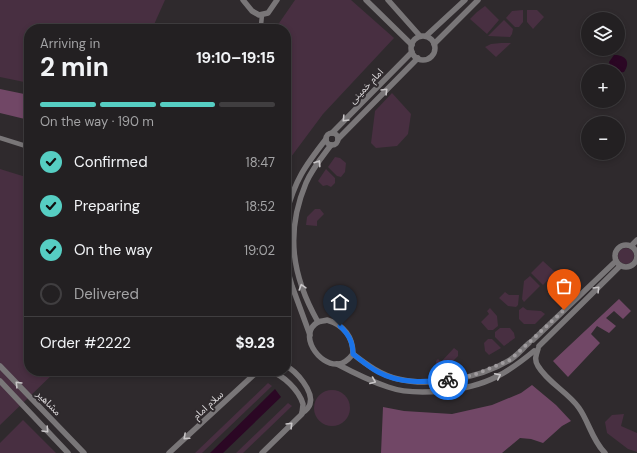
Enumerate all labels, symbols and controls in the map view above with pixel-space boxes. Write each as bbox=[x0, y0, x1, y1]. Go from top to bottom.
map controls bbox=[581, 12, 625, 160]
button: layers bbox=[581, 12, 625, 56]
text: Arriving in bbox=[40, 35, 100, 52]
text: 19:10–19:15 bbox=[196, 48, 275, 68]
text: 2 min bbox=[40, 50, 109, 84]
button: + bbox=[581, 64, 625, 108]
street label: امام خمینی bbox=[346, 66, 387, 108]
one-way arrow bbox=[380, 88, 388, 96]
text: On the way · 190 m bbox=[40, 113, 154, 130]
one-way arrow bbox=[343, 114, 350, 122]
button: − bbox=[581, 116, 625, 160]
icon: check bbox=[40, 151, 62, 173]
text: Confirmed bbox=[74, 152, 148, 172]
text: 18:47 bbox=[246, 154, 275, 171]
one-way arrow bbox=[313, 160, 321, 167]
icon: check bbox=[40, 195, 62, 217]
text: Preparing bbox=[74, 196, 140, 216]
text: 18:52 bbox=[245, 198, 275, 215]
icon: check bbox=[40, 239, 62, 261]
text: On the way bbox=[74, 240, 153, 260]
text: 19:02 bbox=[244, 242, 275, 259]
pin bbox=[547, 269, 581, 310]
icon: bag bbox=[553, 275, 575, 297]
one-way arrow bbox=[298, 283, 307, 290]
text: Delivered bbox=[74, 284, 139, 304]
pin bbox=[323, 285, 357, 326]
one-way arrow bbox=[592, 286, 600, 294]
icon: home bbox=[329, 291, 351, 313]
text: Order #2222 bbox=[40, 333, 131, 353]
text: $9.23 bbox=[235, 333, 275, 353]
courier bbox=[428, 360, 468, 400]
icon: bike bbox=[437, 369, 459, 391]
one-way arrow bbox=[494, 373, 502, 381]
one-way arrow bbox=[368, 376, 376, 384]
one-way arrow bbox=[15, 382, 23, 389]
street label: مشاهیر bbox=[33, 387, 64, 418]
street label: سلام امام bbox=[190, 388, 227, 424]
one-way arrow bbox=[285, 423, 293, 430]
one-way arrow bbox=[41, 425, 49, 433]
one-way arrow bbox=[183, 433, 191, 440]

